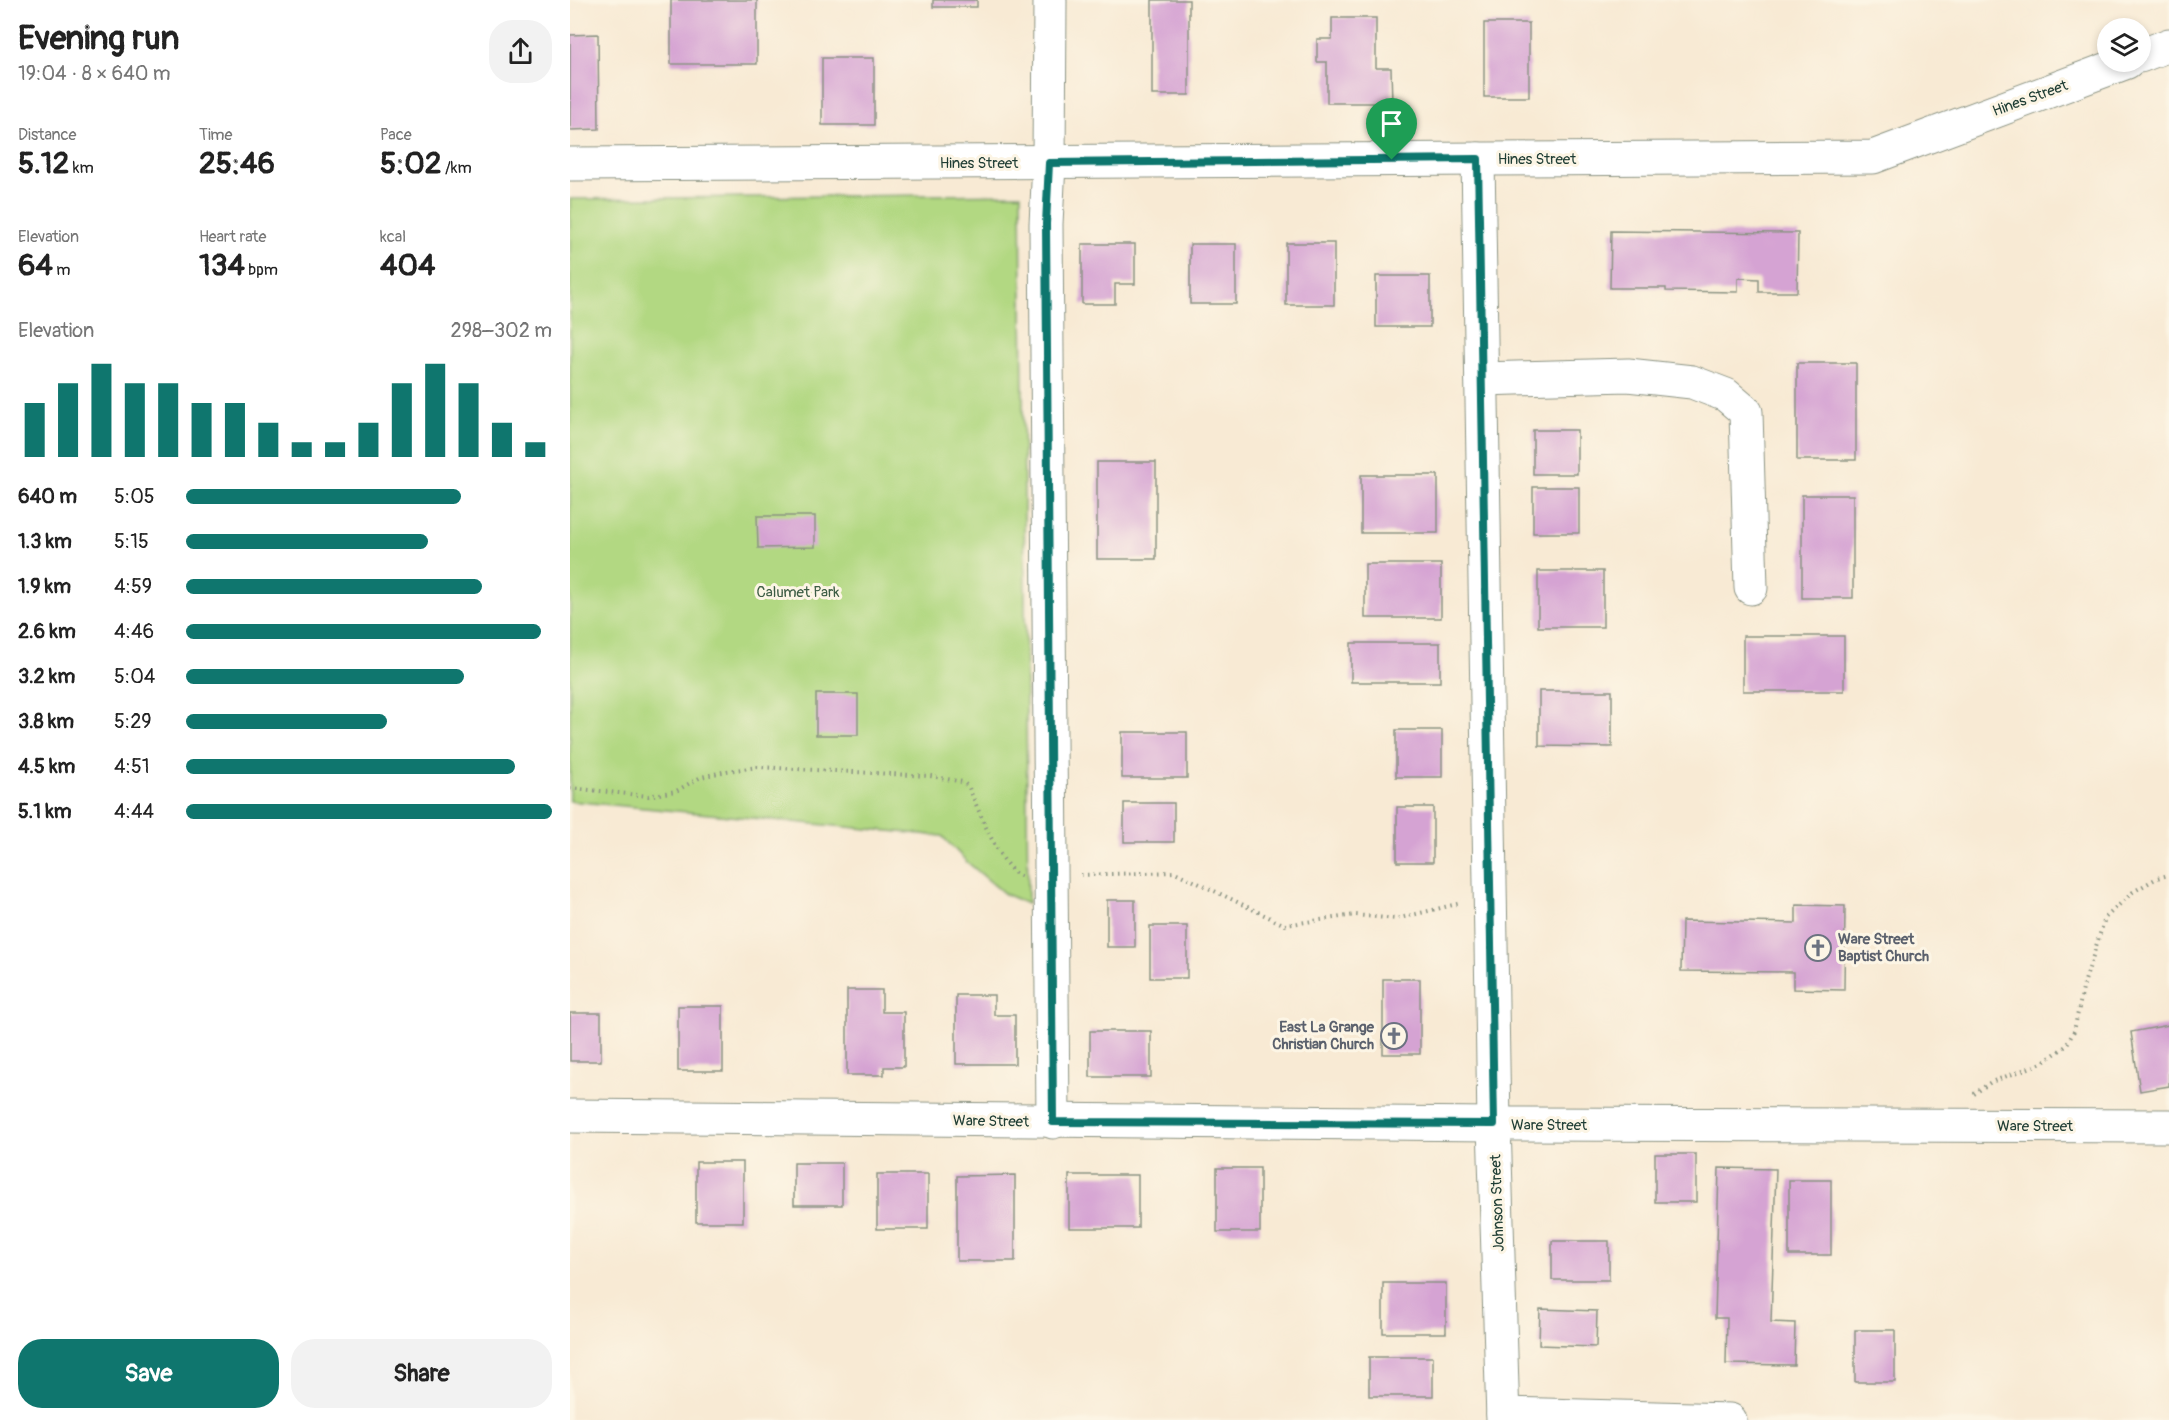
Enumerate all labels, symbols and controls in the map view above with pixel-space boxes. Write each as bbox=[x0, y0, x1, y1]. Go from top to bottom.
text: Evening run bbox=[18, 18, 179, 59]
map controls bbox=[2097, 18, 2151, 72]
button: layers bbox=[2097, 18, 2151, 72]
button: share bbox=[489, 20, 552, 83]
text: 19:04 · 8 × 640 m bbox=[18, 61, 171, 86]
street label: Hines Street bbox=[1990, 76, 2071, 121]
pin bbox=[1366, 98, 1417, 160]
icon: arrive bbox=[1375, 107, 1408, 140]
text: Distance bbox=[18, 125, 77, 145]
text: Time bbox=[199, 125, 232, 145]
text: Pace bbox=[380, 125, 412, 145]
text: 5.12 bbox=[18, 145, 69, 182]
text: 25:46 bbox=[199, 145, 275, 182]
text: 5:02 bbox=[380, 145, 442, 182]
street label: Hines Street bbox=[1498, 150, 1577, 169]
street label: Hines Street bbox=[940, 154, 1019, 173]
text: km bbox=[69, 158, 94, 178]
text: /km bbox=[442, 158, 472, 178]
text: Elevation bbox=[18, 227, 79, 247]
text: Heart rate bbox=[199, 227, 266, 247]
text: kcal bbox=[380, 227, 406, 247]
text: 64 bbox=[18, 247, 53, 284]
text: 134 bbox=[199, 247, 245, 284]
text: 404 bbox=[380, 247, 435, 284]
text: m bbox=[53, 260, 71, 280]
text: bpm bbox=[245, 260, 278, 280]
text: Elevation bbox=[18, 318, 94, 343]
text: 298–302 m bbox=[451, 318, 552, 343]
text: 640 m bbox=[18, 484, 77, 509]
text: 5:05 bbox=[114, 484, 155, 509]
text: 1.3 km bbox=[18, 529, 72, 554]
text: 5:15 bbox=[114, 529, 149, 554]
text: 1.9 km bbox=[18, 574, 71, 599]
text: 4:59 bbox=[114, 574, 152, 599]
park label: Calumet Park bbox=[756, 583, 840, 602]
text: 2.6 km bbox=[18, 619, 76, 644]
text: 4:46 bbox=[114, 619, 154, 644]
text: 3.2 km bbox=[18, 664, 75, 689]
text: 5:04 bbox=[114, 664, 155, 689]
text: 3.8 km bbox=[18, 709, 74, 734]
text: 5:29 bbox=[114, 709, 152, 734]
text: 4.5 km bbox=[18, 754, 75, 779]
text: 4:51 bbox=[114, 754, 150, 779]
text: 5.1 km bbox=[18, 799, 71, 824]
text: 4:44 bbox=[114, 799, 154, 824]
place label: Ware Street Baptist Church bbox=[1838, 930, 1929, 966]
church icon: Ware Street Baptist Church bbox=[1803, 933, 1833, 963]
place label: East La Grange Christian Church bbox=[1272, 1018, 1375, 1054]
church icon: East La Grange Christian Church bbox=[1379, 1021, 1409, 1051]
street label: Ware Street bbox=[953, 1111, 1030, 1132]
street label: Ware Street bbox=[1511, 1116, 1588, 1135]
street label: Ware Street bbox=[1997, 1117, 2074, 1136]
street label: Johnson Street bbox=[1486, 1153, 1509, 1252]
button: Save bbox=[18, 1339, 279, 1408]
button: Share bbox=[291, 1339, 552, 1408]

